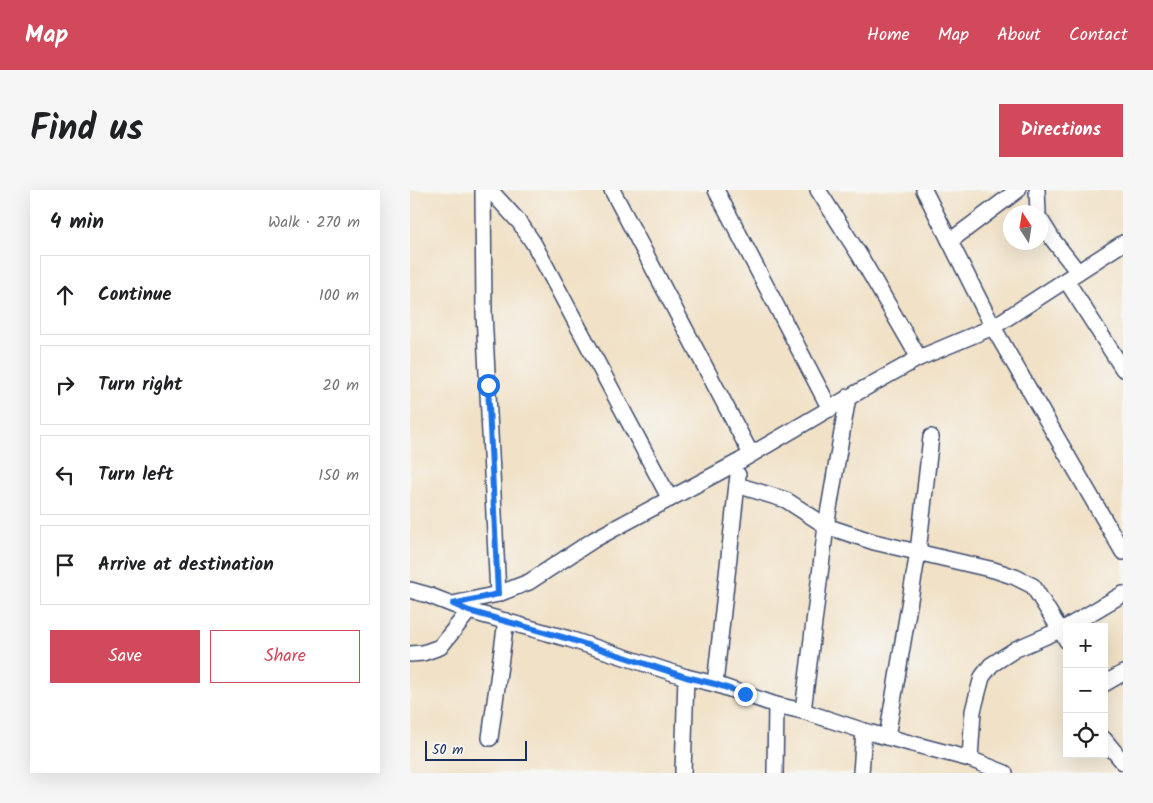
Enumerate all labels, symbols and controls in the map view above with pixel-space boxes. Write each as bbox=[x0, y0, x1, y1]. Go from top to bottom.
text: Map bbox=[25, 16, 68, 55]
text: Home bbox=[867, 21, 910, 50]
text: Map bbox=[938, 21, 969, 50]
text: About bbox=[997, 21, 1041, 50]
text: Contact bbox=[1069, 21, 1128, 50]
text: Find us bbox=[30, 102, 143, 158]
button: Directions bbox=[999, 104, 1123, 157]
north arrow bbox=[1003, 205, 1048, 250]
text: 4 min bbox=[50, 206, 104, 239]
text: Walk · 270 m bbox=[268, 210, 360, 235]
text: Continue bbox=[98, 280, 171, 310]
icon: ahead bbox=[51, 281, 79, 309]
text: 100 m bbox=[319, 283, 359, 308]
text: Turn right bbox=[98, 370, 183, 400]
icon: right bbox=[51, 371, 79, 399]
text: 20 m bbox=[323, 373, 359, 398]
route start bbox=[477, 374, 500, 397]
text: Turn left bbox=[98, 460, 173, 490]
icon: left bbox=[51, 461, 79, 489]
text: 150 m bbox=[318, 463, 359, 488]
text: Arrive at destination bbox=[98, 550, 274, 580]
icon: arrive bbox=[51, 551, 79, 579]
map controls bbox=[1063, 623, 1108, 758]
button: + bbox=[1063, 623, 1108, 668]
button: Save bbox=[50, 630, 200, 683]
button: Share bbox=[210, 630, 360, 683]
button: − bbox=[1063, 668, 1108, 713]
route end bbox=[734, 683, 757, 706]
button: locate bbox=[1063, 713, 1108, 758]
scale bar bbox=[425, 738, 528, 761]
text: 50 m bbox=[432, 739, 463, 761]

